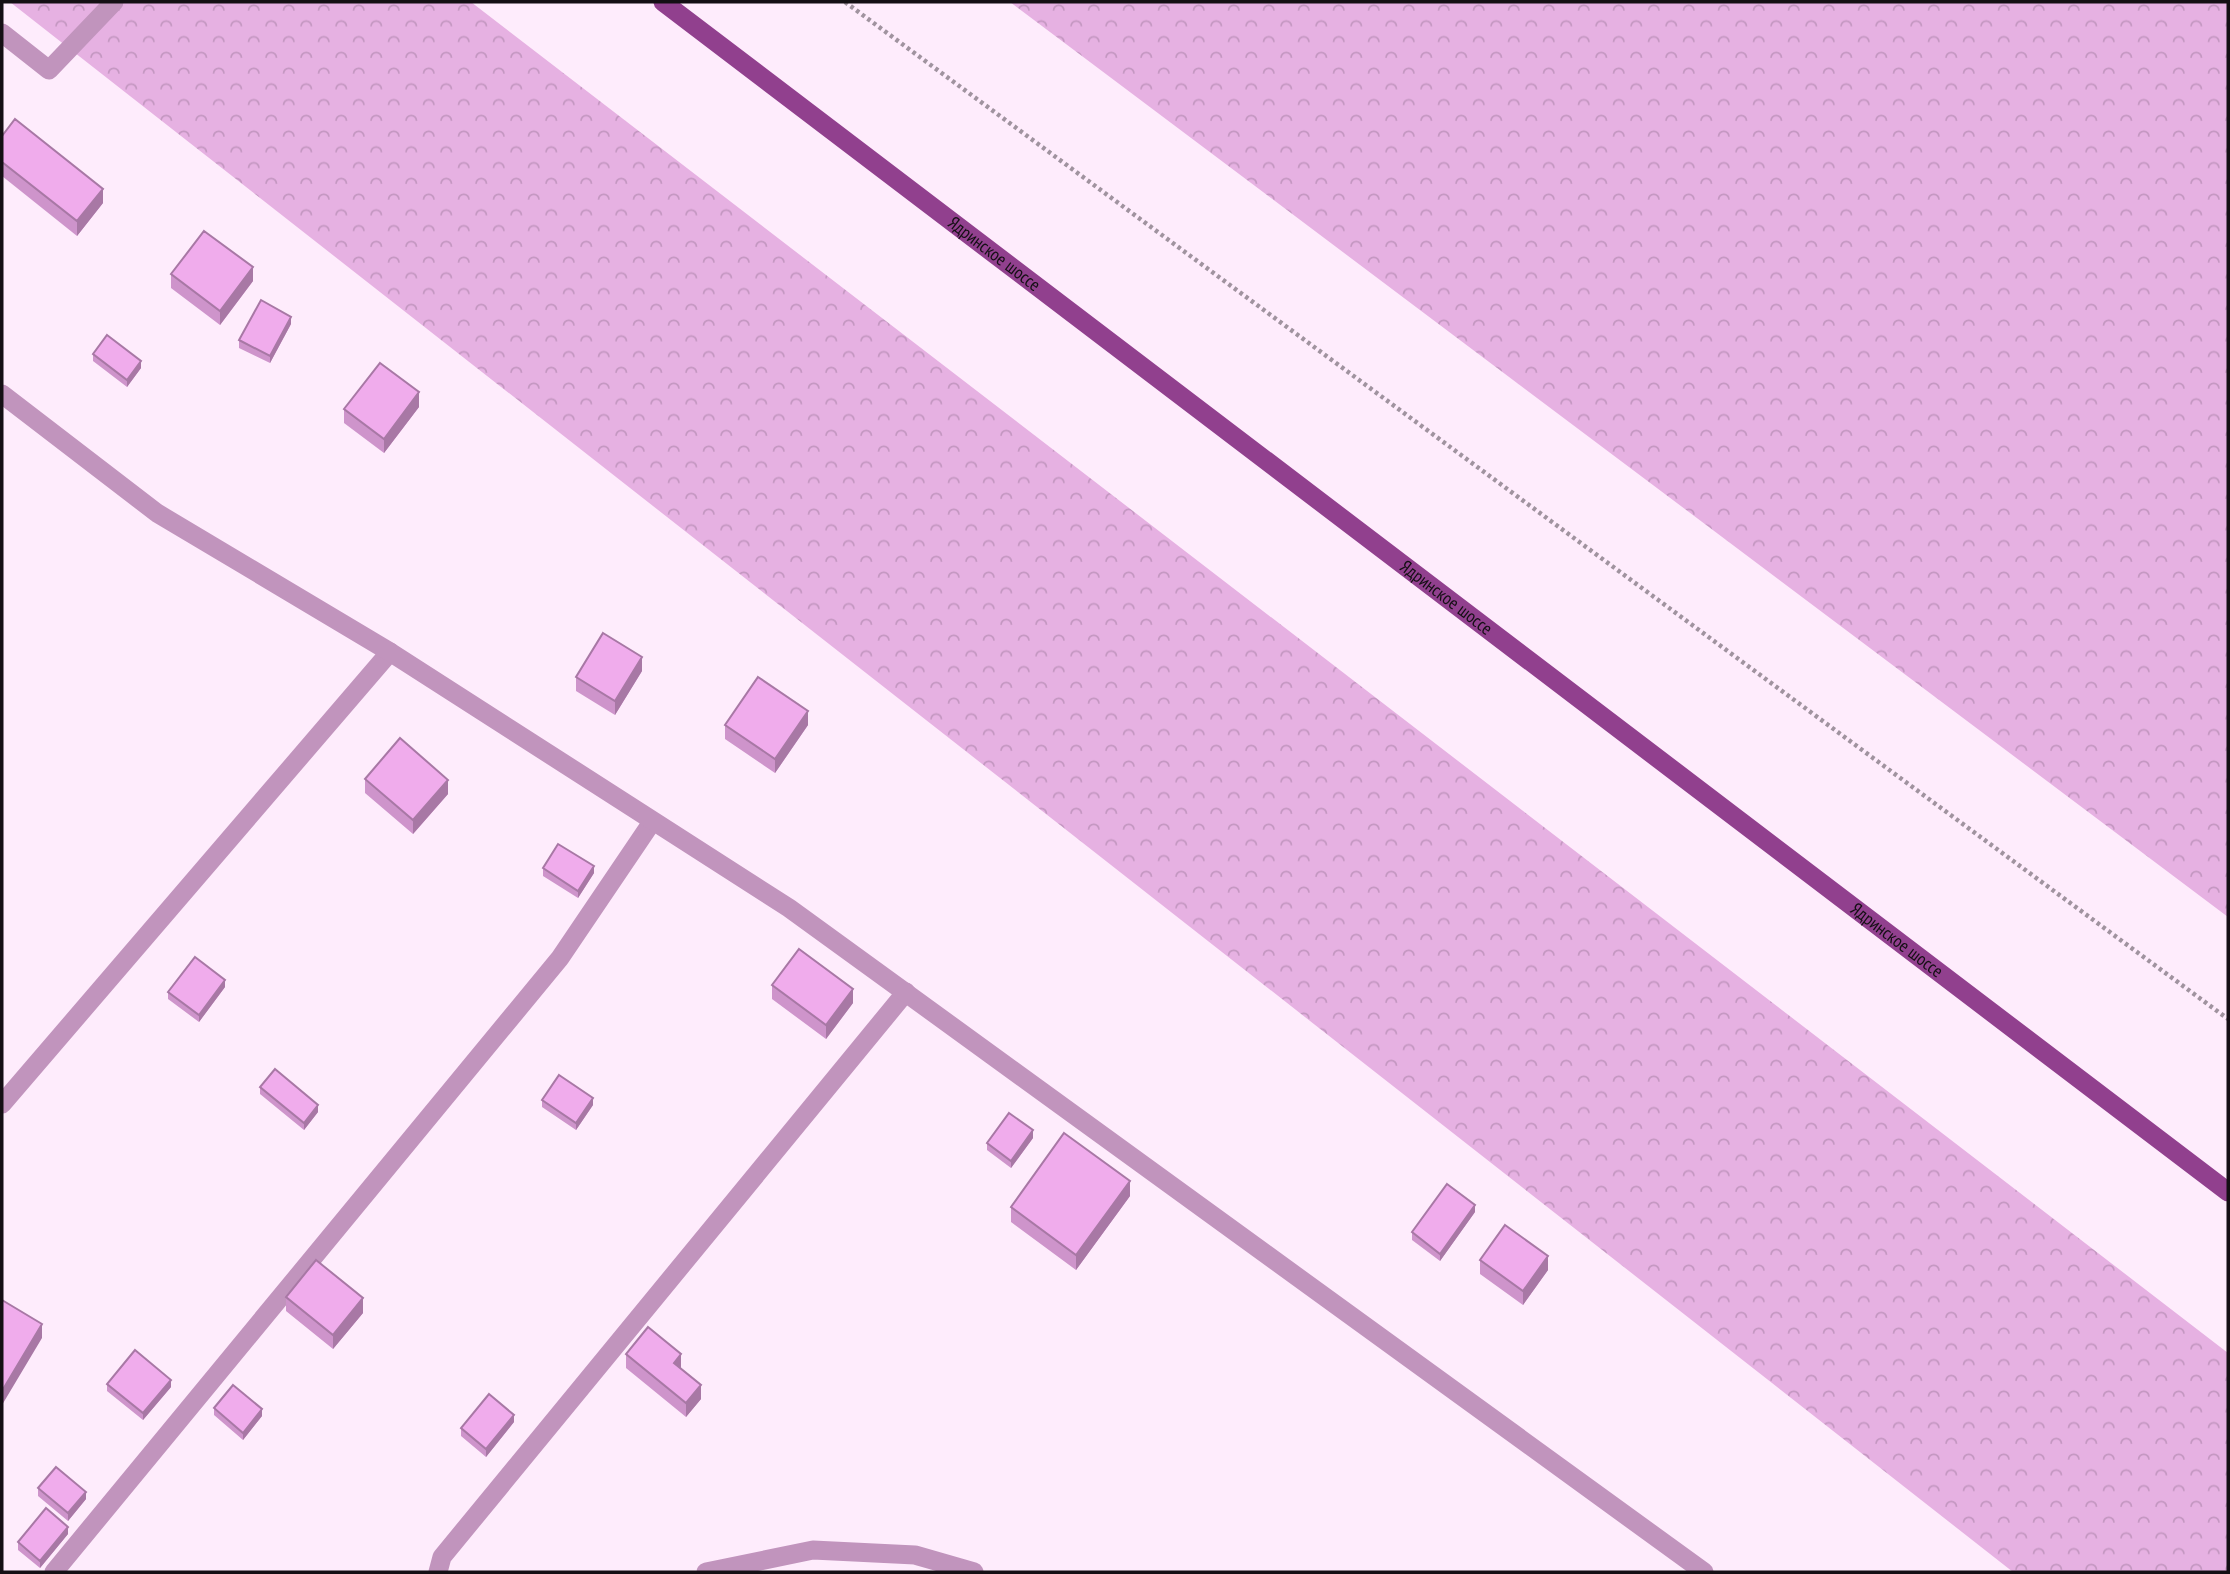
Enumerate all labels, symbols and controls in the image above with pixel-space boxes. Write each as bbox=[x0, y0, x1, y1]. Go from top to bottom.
street label: Ядринское шоссе bbox=[944, 211, 1045, 296]
street label: Ядринское шоссе bbox=[1396, 555, 1497, 640]
street label: Ядринское шоссе bbox=[1846, 897, 1948, 982]

